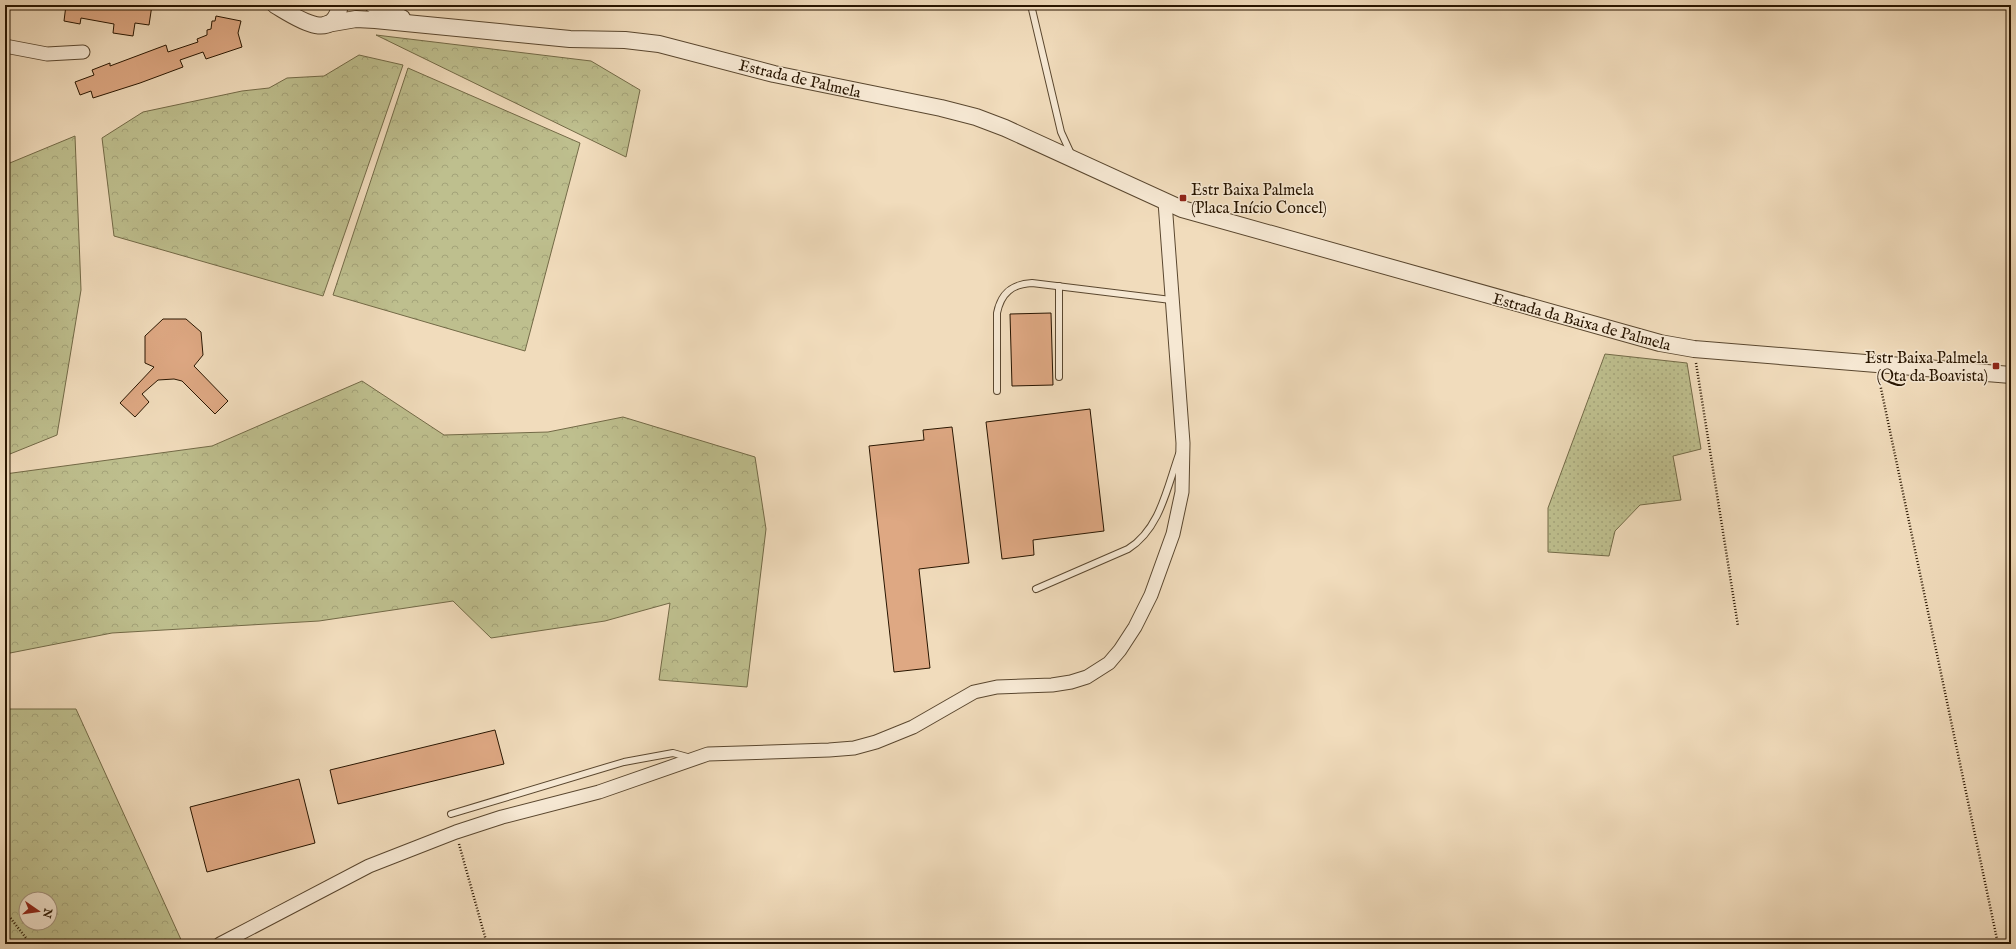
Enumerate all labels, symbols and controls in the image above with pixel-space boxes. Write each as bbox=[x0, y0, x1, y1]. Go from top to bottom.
street label: Estrada de Palmela bbox=[737, 56, 863, 104]
place label: Estr Baixa Palmela (Placa Início Concel) bbox=[1191, 181, 1327, 219]
marker: Estr Baixa Palmela (Placa Início Concel) bbox=[1178, 193, 1188, 203]
street label: Estrada da Baixa de Palmela bbox=[1490, 290, 1673, 356]
place label: Estr Baixa Palmela (Qta da Boavista) bbox=[1865, 349, 1988, 387]
marker: Estr Baixa Palmela (Qta da Boavista) bbox=[1991, 361, 2001, 371]
north arrow bbox=[18, 891, 58, 931]
text: N bbox=[39, 906, 55, 920]

